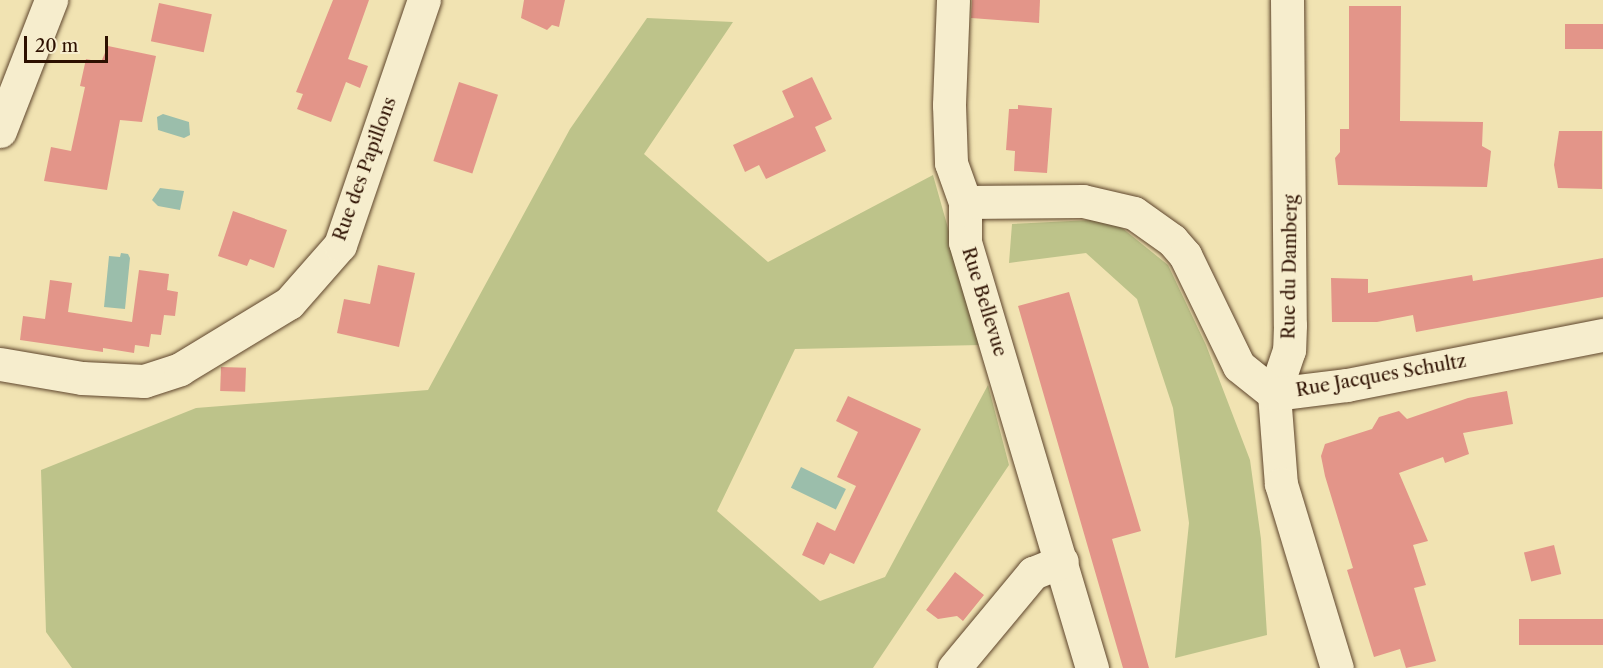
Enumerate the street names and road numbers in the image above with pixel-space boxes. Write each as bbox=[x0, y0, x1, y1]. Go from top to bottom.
street label: Rue des Papillons bbox=[329, 94, 401, 244]
street label: Rue du Damberg bbox=[1278, 194, 1302, 340]
street label: Rue Bellevue bbox=[957, 245, 1011, 359]
street label: Rue Jacques Schultz bbox=[1294, 350, 1468, 402]

